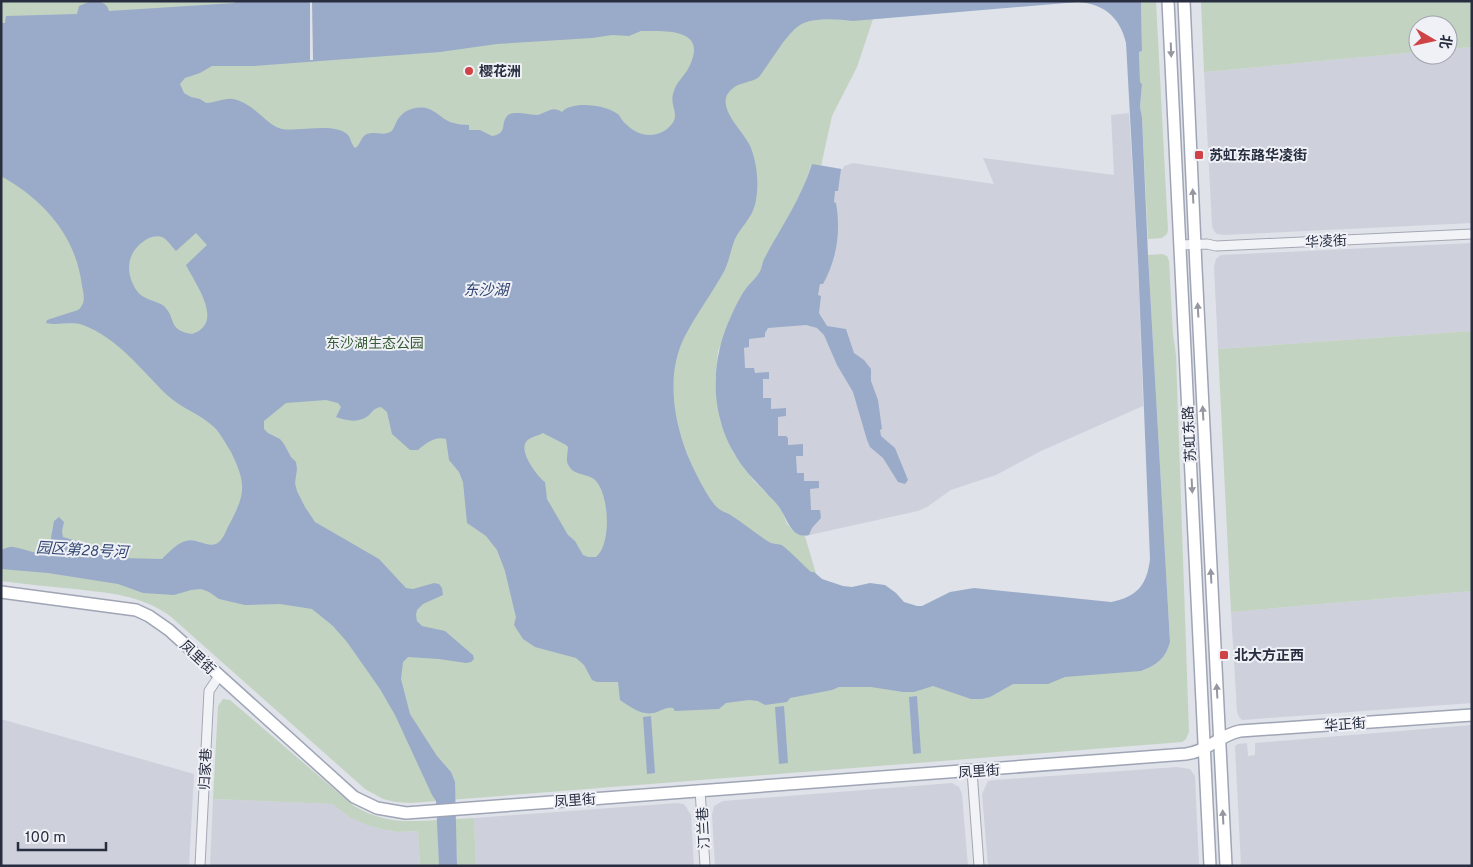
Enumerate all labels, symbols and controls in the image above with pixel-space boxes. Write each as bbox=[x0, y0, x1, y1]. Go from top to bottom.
north arrow bbox=[1408, 15, 1458, 65]
text: 北 bbox=[1435, 34, 1454, 50]
one-way arrow bbox=[1167, 42, 1175, 58]
place label: 樱花洲 bbox=[479, 64, 521, 81]
marker: 樱花洲 bbox=[463, 65, 475, 77]
place label: 苏虹东路华凌街 bbox=[1209, 147, 1307, 165]
marker: 苏虹东路华凌街 bbox=[1193, 149, 1205, 161]
one-way arrow bbox=[1188, 188, 1196, 204]
street label: 华凌街 bbox=[1305, 232, 1347, 252]
water label: 东沙湖 bbox=[463, 282, 510, 301]
one-way arrow bbox=[1194, 302, 1202, 318]
park label: 东沙湖生态公园 bbox=[326, 336, 424, 353]
one-way arrow bbox=[1199, 405, 1207, 421]
street label: 苏虹东路 bbox=[1181, 406, 1200, 462]
one-way arrow bbox=[1188, 478, 1196, 494]
water label: 园区第28号河 bbox=[35, 540, 132, 564]
one-way arrow bbox=[1207, 567, 1215, 583]
street label: 凤里街 bbox=[176, 638, 218, 679]
place label: 北大方正西 bbox=[1234, 647, 1304, 665]
marker: 北大方正西 bbox=[1218, 649, 1230, 661]
one-way arrow bbox=[1213, 683, 1221, 699]
street label: 华正街 bbox=[1323, 715, 1367, 735]
street label: 归家巷 bbox=[196, 748, 216, 790]
street label: 凤里街 bbox=[958, 763, 1001, 782]
street label: 凤里街 bbox=[554, 792, 597, 811]
street label: 汀兰巷 bbox=[695, 807, 714, 849]
one-way arrow bbox=[1219, 809, 1227, 825]
scale bar bbox=[18, 820, 105, 852]
text: 100 m bbox=[25, 829, 66, 848]

